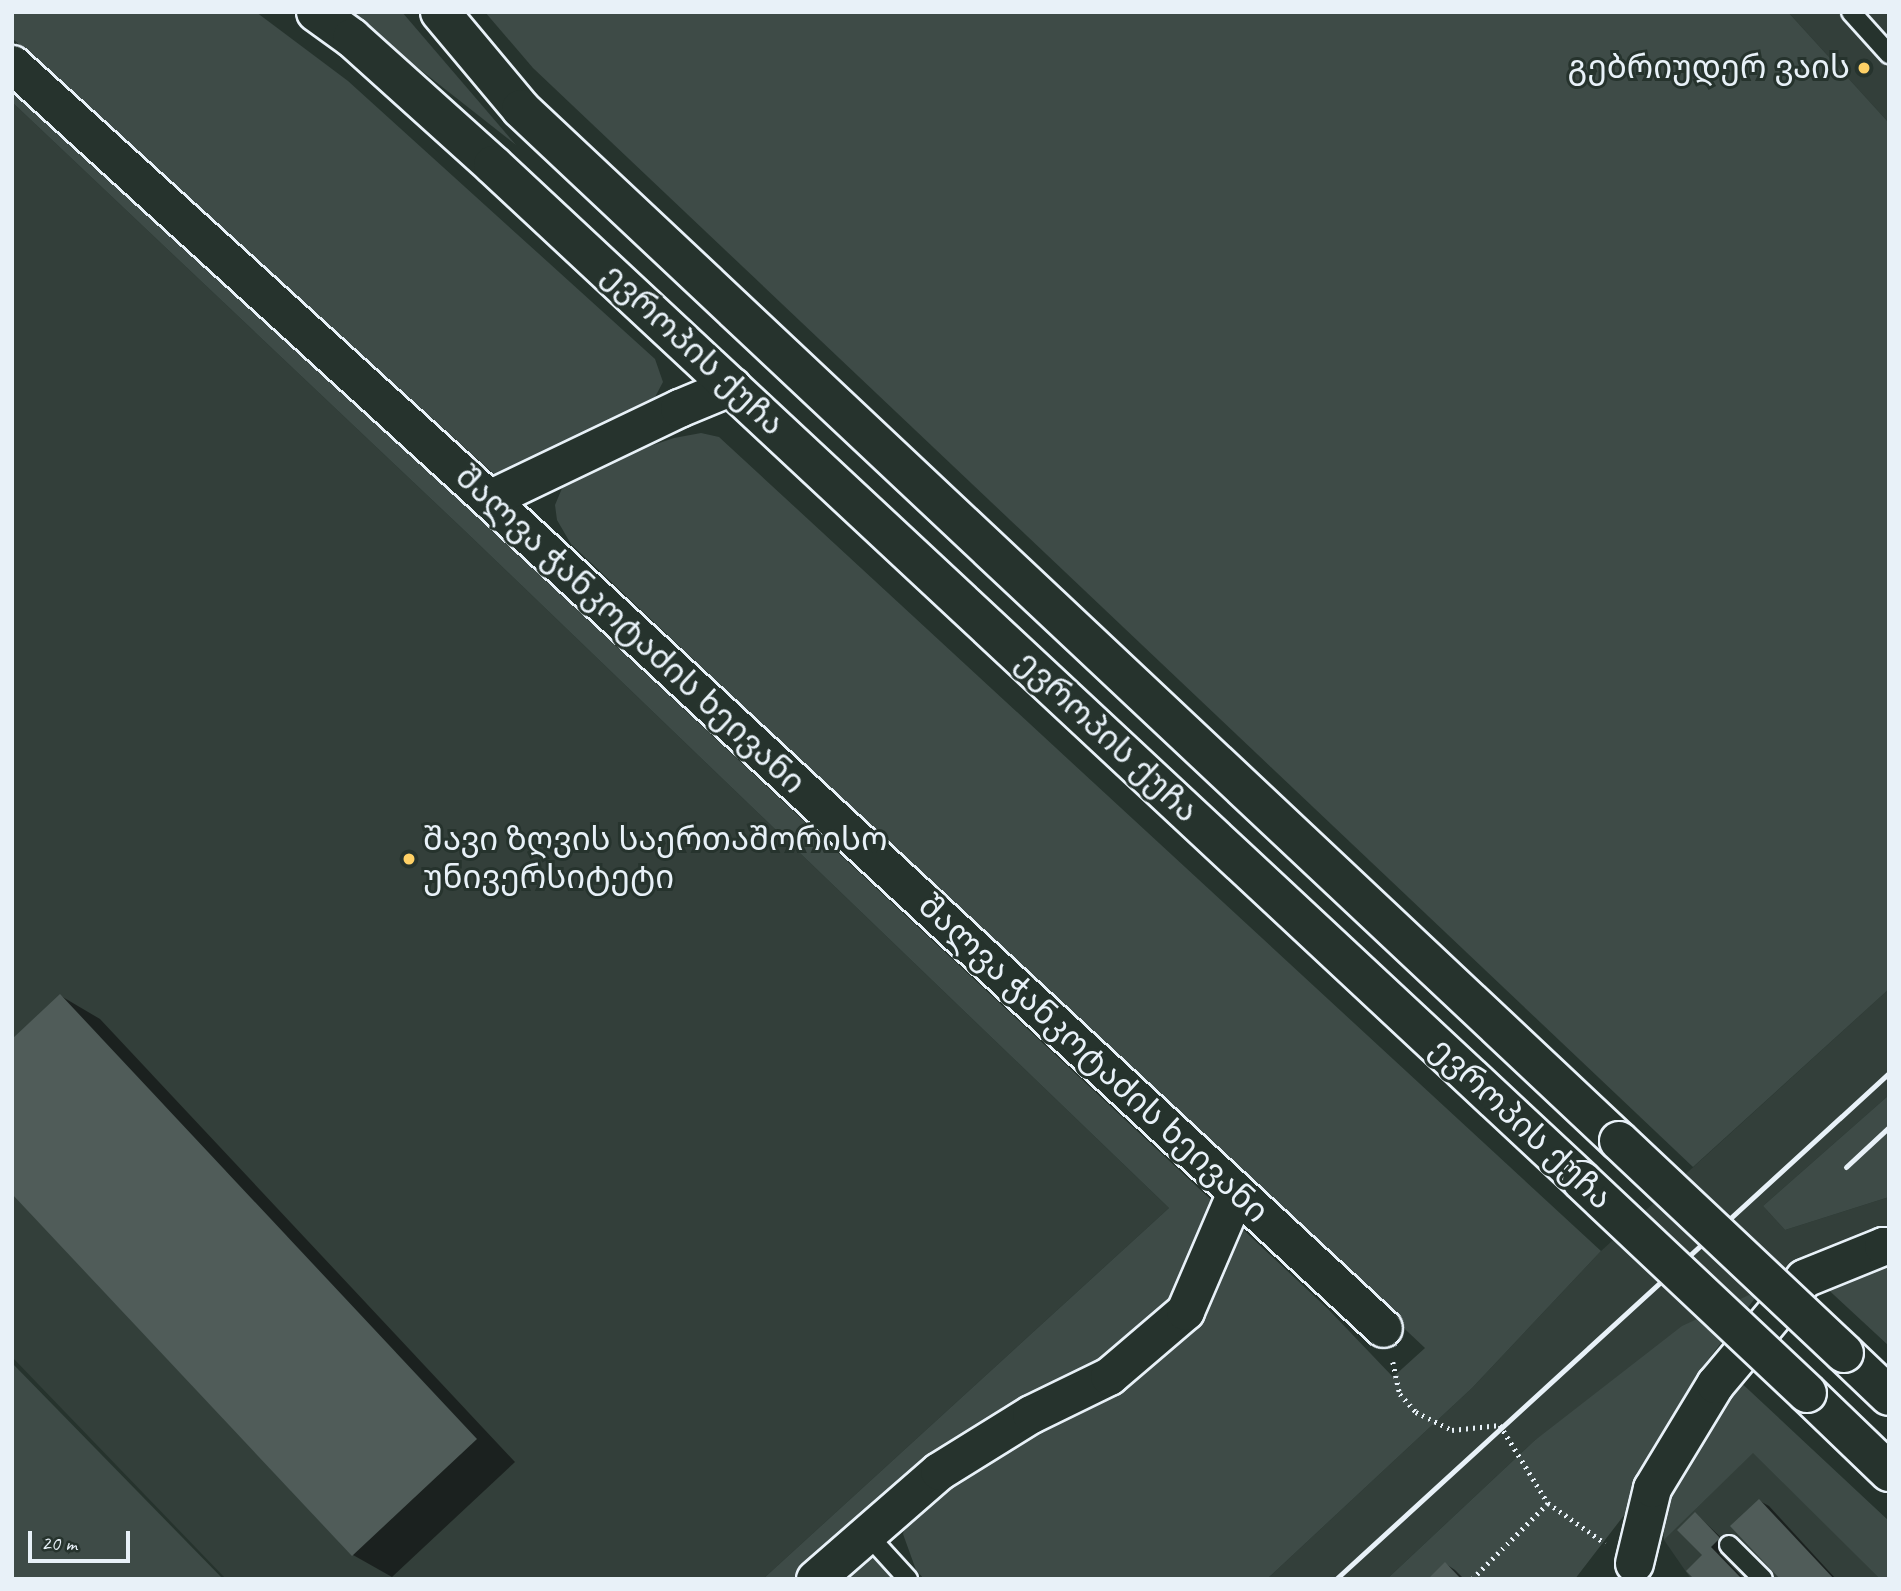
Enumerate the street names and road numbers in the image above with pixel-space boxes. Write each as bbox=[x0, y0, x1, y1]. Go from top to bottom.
street label: ევროპის ქუჩა bbox=[594, 256, 792, 444]
street label: შალვა ჭანკოტაძის ხეივანი bbox=[447, 457, 813, 803]
street label: ევროპის ქუჩა bbox=[1008, 643, 1206, 831]
street label: შალვა ჭანკოტაძის ხეივანი bbox=[910, 886, 1276, 1232]
street label: ევროპის ქუჩა bbox=[1422, 1030, 1620, 1218]

